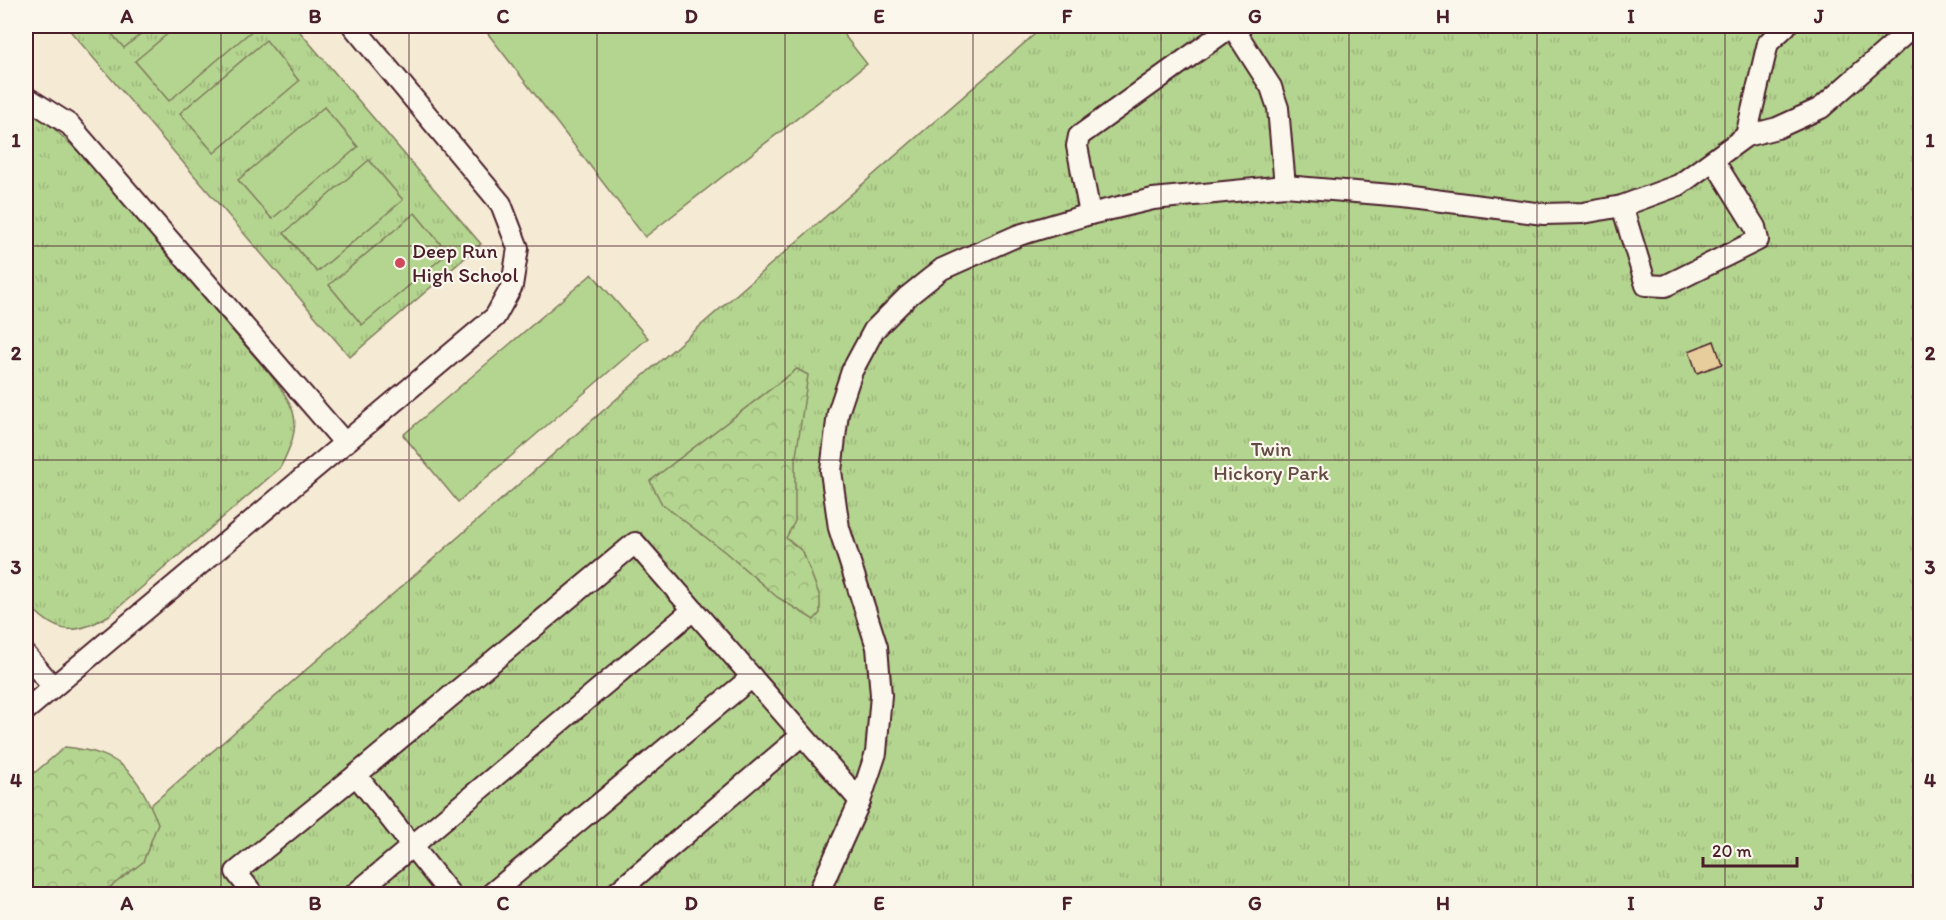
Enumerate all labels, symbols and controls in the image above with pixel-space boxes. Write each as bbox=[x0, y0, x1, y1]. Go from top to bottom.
text: A bbox=[120, 4, 134, 28]
text: B bbox=[309, 4, 322, 28]
text: C bbox=[497, 4, 510, 28]
text: D bbox=[684, 4, 698, 28]
text: E bbox=[873, 4, 885, 28]
text: F bbox=[1062, 4, 1073, 28]
text: G bbox=[1248, 4, 1262, 28]
text: H bbox=[1436, 4, 1450, 28]
text: I bbox=[1627, 4, 1635, 28]
text: J bbox=[1813, 4, 1824, 28]
text: 1 bbox=[11, 128, 21, 152]
text: 1 bbox=[1925, 128, 1935, 152]
place label: Deep Run High School bbox=[412, 238, 519, 287]
marker: Deep Run High School bbox=[393, 256, 407, 270]
text: 2 bbox=[11, 341, 22, 365]
text: 2 bbox=[1925, 341, 1936, 365]
park label: Twin Hickory Park bbox=[1213, 436, 1329, 485]
text: 3 bbox=[11, 555, 22, 579]
text: 3 bbox=[1925, 555, 1936, 579]
text: 4 bbox=[10, 768, 22, 792]
text: 4 bbox=[1924, 768, 1936, 792]
scale bar bbox=[1703, 830, 1798, 868]
text: 20 m bbox=[1712, 840, 1752, 862]
text: A bbox=[120, 891, 134, 915]
text: B bbox=[309, 891, 322, 915]
text: C bbox=[497, 891, 510, 915]
text: D bbox=[684, 891, 698, 915]
text: E bbox=[873, 891, 885, 915]
text: F bbox=[1062, 891, 1073, 915]
text: G bbox=[1248, 891, 1262, 915]
text: H bbox=[1436, 891, 1450, 915]
text: I bbox=[1627, 891, 1635, 915]
text: J bbox=[1813, 891, 1824, 915]

